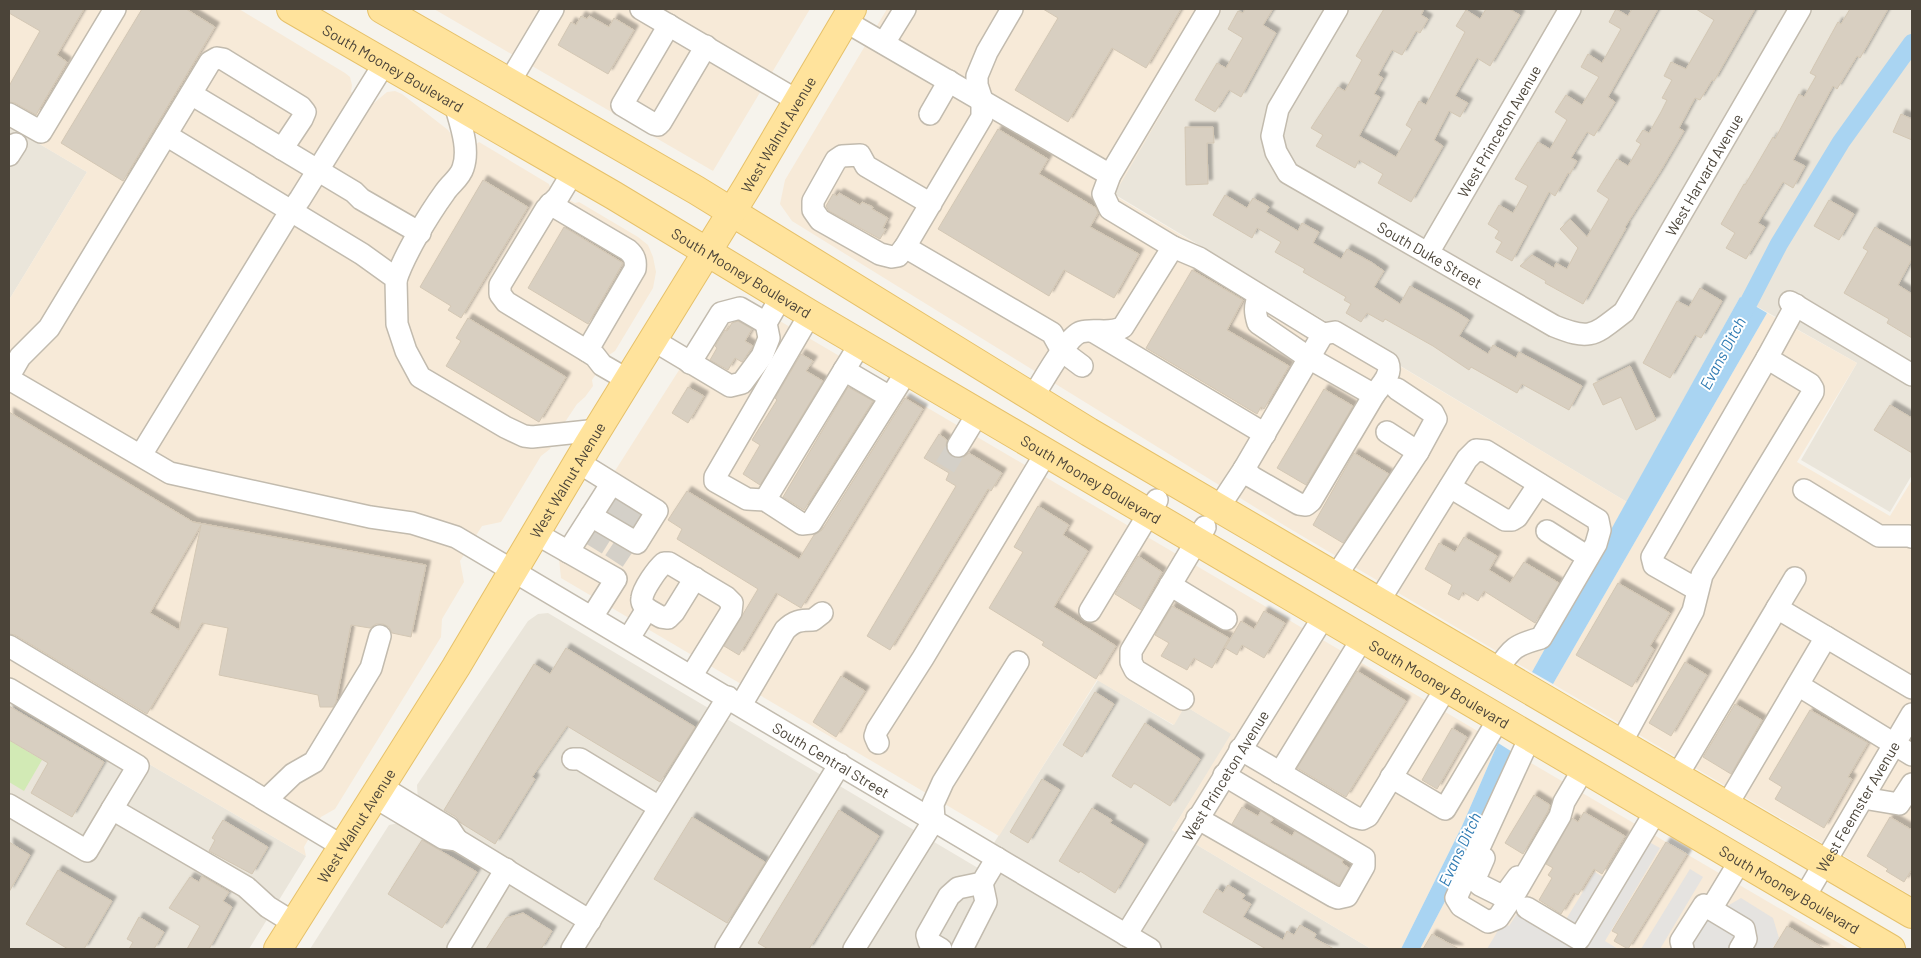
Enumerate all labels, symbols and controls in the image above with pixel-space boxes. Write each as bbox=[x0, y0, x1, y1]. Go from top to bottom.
street label: South Mooney Boulevard bbox=[320, 20, 467, 116]
street label: West Princeton Avenue bbox=[1453, 62, 1544, 201]
street label: West Walnut Avenue bbox=[737, 73, 819, 196]
street label: West Harvard Avenue bbox=[1661, 110, 1746, 239]
street label: South Duke Street bbox=[1374, 217, 1485, 292]
street label: South Mooney Boulevard bbox=[669, 224, 814, 322]
water label: Evans Ditch bbox=[1695, 314, 1749, 392]
street label: West Walnut Avenue bbox=[526, 419, 609, 541]
street label: South Mooney Boulevard bbox=[1018, 431, 1164, 527]
street label: South Mooney Boulevard bbox=[1366, 636, 1513, 732]
street label: West Princeton Avenue bbox=[1178, 707, 1272, 844]
street label: South Central Street bbox=[769, 718, 893, 801]
street label: West Feemster Avenue bbox=[1812, 738, 1903, 875]
street label: West Walnut Avenue bbox=[313, 765, 399, 886]
water label: Evans Ditch bbox=[1434, 809, 1484, 889]
street label: South Mooney Boulevard bbox=[1716, 841, 1863, 938]

